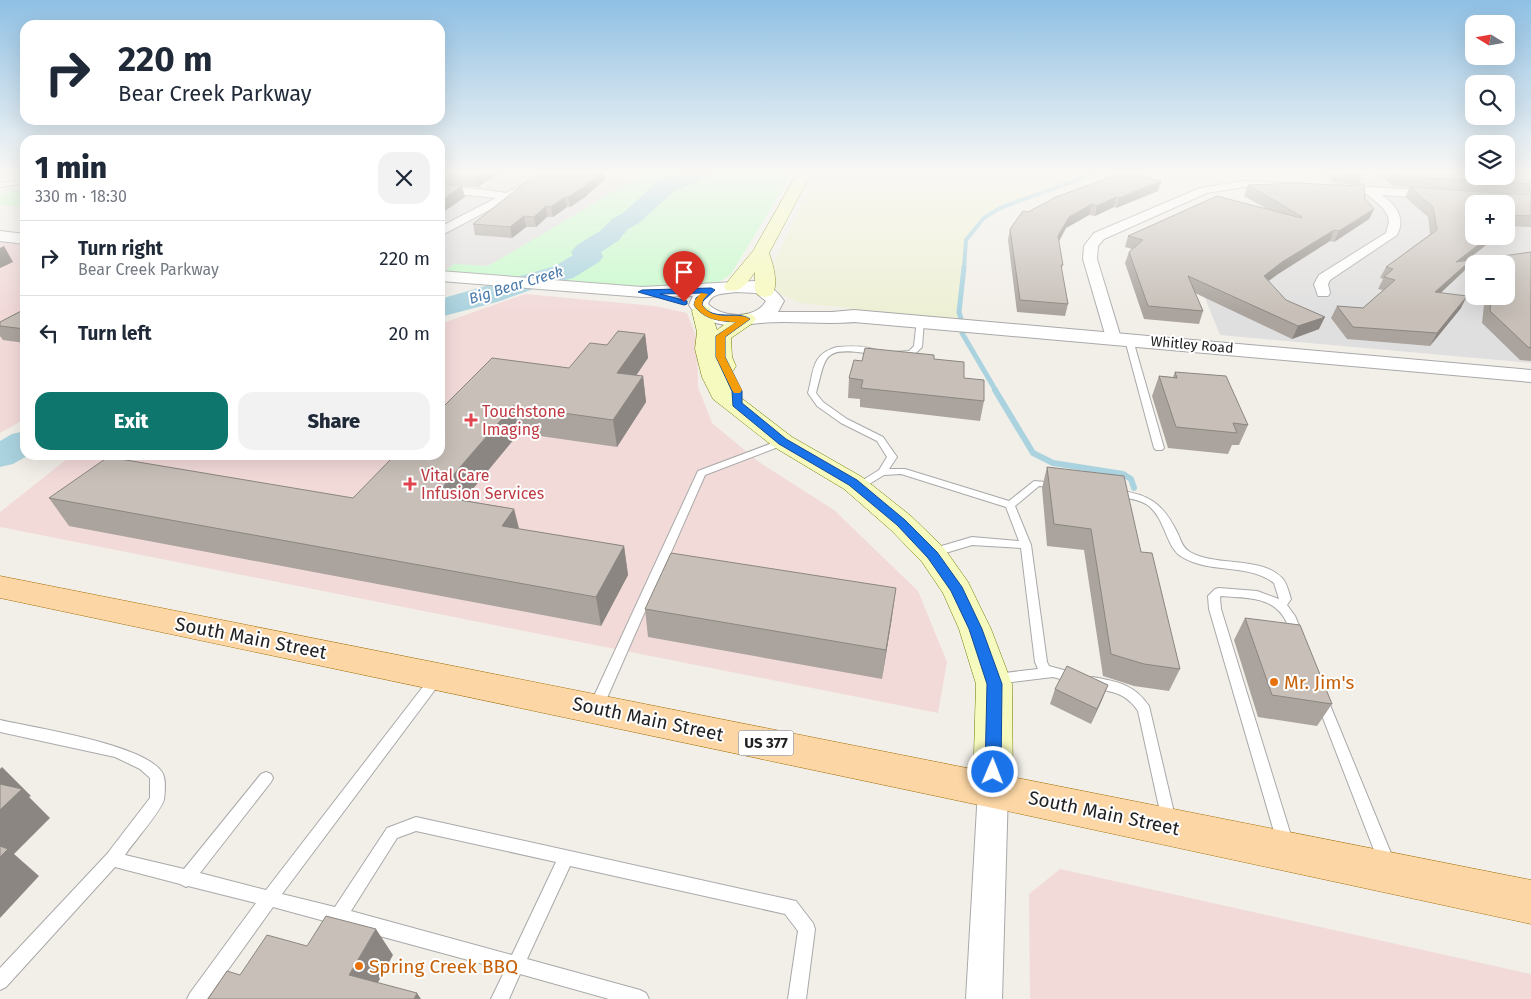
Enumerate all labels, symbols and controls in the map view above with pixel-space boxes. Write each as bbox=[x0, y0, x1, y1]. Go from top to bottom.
north arrow bbox=[1465, 15, 1515, 65]
map controls bbox=[1465, 15, 1515, 305]
text: 220 m bbox=[118, 38, 213, 80]
icon: right bbox=[35, 40, 100, 105]
button: search bbox=[1465, 75, 1515, 125]
text: Bear Creek Parkway bbox=[118, 80, 312, 107]
button: layers bbox=[1465, 135, 1515, 185]
text: 1 min bbox=[35, 150, 107, 186]
button: close bbox=[378, 152, 430, 204]
text: 330 m · 18:30 bbox=[35, 187, 127, 206]
button: + bbox=[1465, 195, 1515, 245]
text: Turn right bbox=[78, 237, 163, 260]
icon: right bbox=[35, 244, 63, 272]
text: 220 m bbox=[379, 247, 430, 270]
pin bbox=[663, 251, 705, 302]
button: − bbox=[1465, 255, 1515, 305]
icon: arrive bbox=[670, 258, 698, 286]
text: Bear Creek Parkway bbox=[78, 260, 219, 279]
water label: Big Bear Creek bbox=[467, 262, 565, 308]
icon: left bbox=[35, 319, 63, 347]
text: Turn left bbox=[78, 322, 152, 345]
text: 20 m bbox=[389, 322, 430, 345]
street label: Whitley Road bbox=[1150, 333, 1234, 357]
button: Exit bbox=[35, 392, 228, 450]
button: Share bbox=[238, 392, 430, 450]
place label: Touchstone Imaging bbox=[482, 402, 566, 439]
marker: Touchstone Imaging bbox=[464, 413, 478, 427]
place label: Vital Care Infusion Services bbox=[421, 466, 544, 503]
marker: Vital Care Infusion Services bbox=[403, 477, 417, 491]
street label: South Main Street bbox=[173, 612, 329, 664]
place label: Mr. Jim's bbox=[1284, 671, 1354, 694]
marker: Mr. Jim's bbox=[1268, 676, 1280, 688]
street label: South Main Street bbox=[570, 692, 726, 746]
road number: US 377 bbox=[738, 730, 794, 756]
position arrow bbox=[966, 745, 1018, 797]
street label: South Main Street bbox=[1026, 786, 1182, 840]
place label: Spring Creek BBQ bbox=[369, 955, 518, 978]
marker: Spring Creek BBQ bbox=[353, 960, 365, 972]

